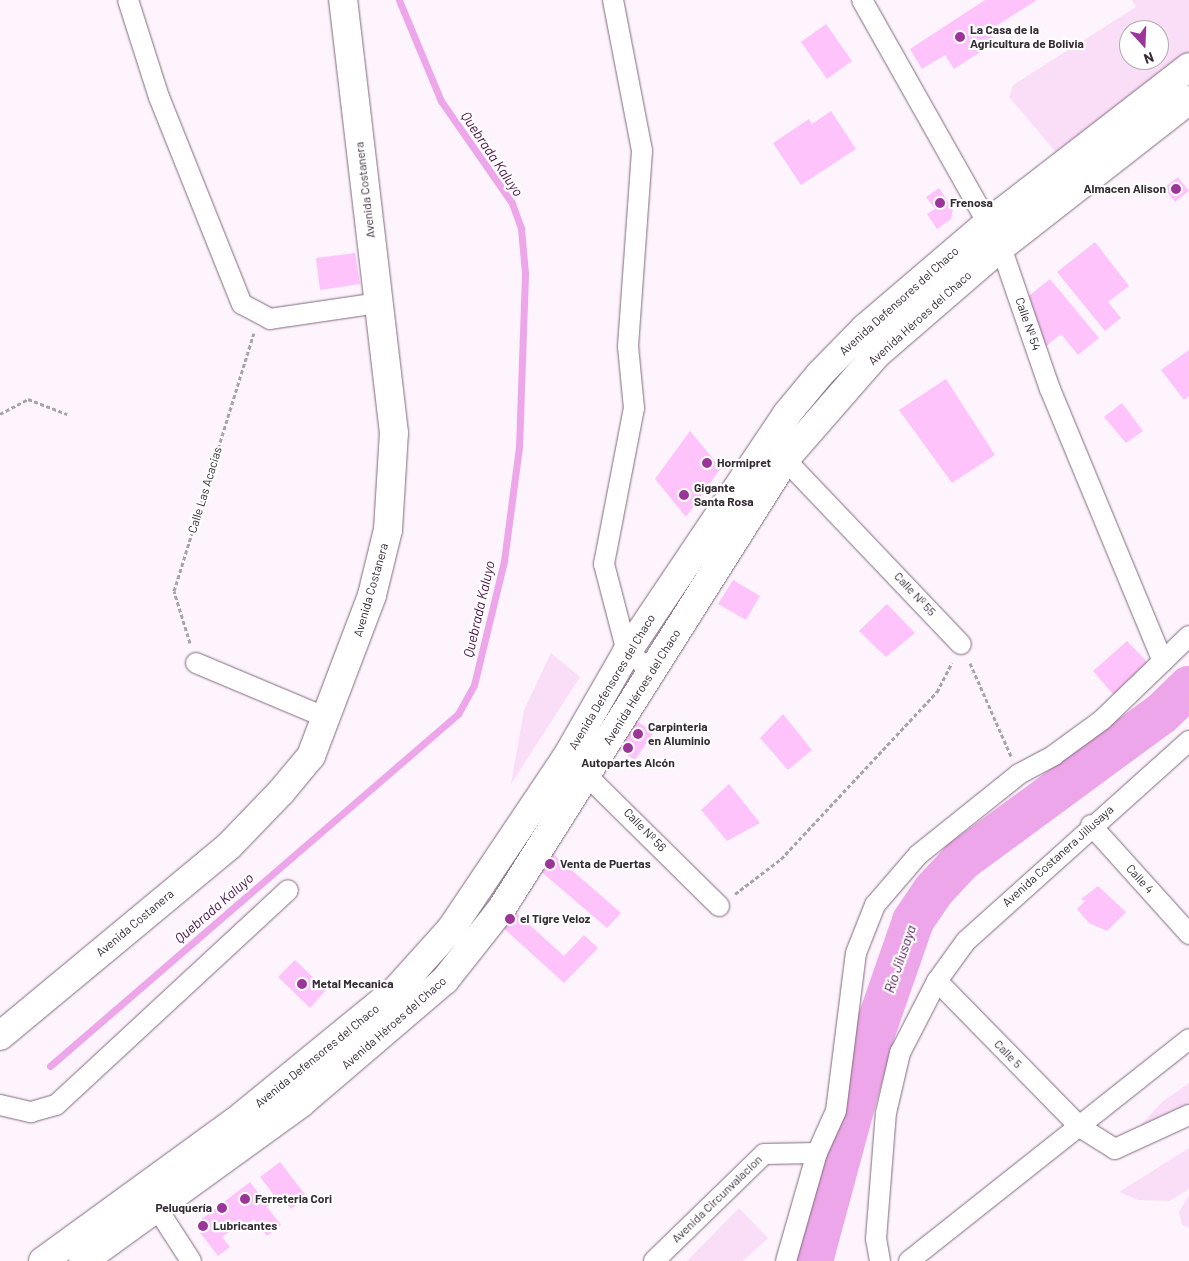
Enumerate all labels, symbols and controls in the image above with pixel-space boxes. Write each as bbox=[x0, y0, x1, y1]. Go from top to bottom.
north arrow bbox=[1119, 20, 1169, 70]
place label: La Casa de la Agricultura de Bolivia bbox=[970, 23, 1084, 51]
marker: La Casa de la Agricultura de Bolivia bbox=[954, 31, 966, 43]
text: N bbox=[1142, 49, 1156, 68]
water label: Quebrada Kaluyo bbox=[457, 108, 527, 200]
street label: Avenida Costanera bbox=[352, 141, 378, 239]
place label: Almacen Alison bbox=[1083, 182, 1166, 196]
marker: Almacen Alison bbox=[1170, 183, 1182, 195]
place label: Frenosa bbox=[950, 196, 993, 210]
marker: Frenosa bbox=[934, 197, 946, 209]
street label: Avenida Defensores del Chaco bbox=[836, 244, 962, 358]
street label: Avenida Héroes del Chaco bbox=[865, 268, 975, 368]
street label: Calle Nº 54 bbox=[1012, 296, 1044, 352]
street label: Calle Las Acacias bbox=[185, 445, 225, 535]
place label: Hormipret bbox=[717, 456, 771, 470]
marker: Hormipret bbox=[701, 457, 713, 469]
place label: Gigante Santa Rosa bbox=[694, 481, 754, 509]
marker: Gigante Santa Rosa bbox=[678, 489, 690, 501]
street label: Avenida Costanera bbox=[351, 542, 391, 638]
water label: Quebrada Kaluyo bbox=[460, 559, 498, 659]
street label: Calle Nº 55 bbox=[891, 569, 939, 619]
street label: Avenida Defensores del Chaco bbox=[566, 612, 658, 752]
street label: Avenida Héroes del Chaco bbox=[600, 626, 684, 748]
place label: Carpinteria en Aluminio bbox=[648, 720, 710, 748]
marker: Carpinteria en Aluminio bbox=[632, 728, 644, 740]
marker: Autopartes Alcón bbox=[622, 742, 634, 754]
place label: Autopartes Alcón bbox=[581, 756, 675, 770]
street label: Avenida Costanera Jillusaya bbox=[999, 802, 1117, 910]
street label: Calle Nº 56 bbox=[621, 805, 669, 855]
place label: Venta de Puertas bbox=[560, 857, 651, 871]
marker: Venta de Puertas bbox=[544, 858, 556, 870]
street label: Calle 4 bbox=[1123, 861, 1157, 897]
water label: Quebrada Kaluyo bbox=[171, 869, 257, 947]
street label: Avenida Costanera bbox=[93, 886, 177, 960]
place label: el Tigre Veloz bbox=[520, 912, 590, 926]
marker: el Tigre Veloz bbox=[504, 913, 516, 925]
water label: Río Jilusaya bbox=[881, 923, 919, 995]
street label: Avenida Héroes del Chaco bbox=[339, 974, 449, 1072]
place label: Metal Mecanica bbox=[312, 977, 394, 991]
marker: Metal Mecanica bbox=[296, 978, 308, 990]
street label: Avenida Defensores del Chaco bbox=[252, 1001, 382, 1111]
street label: Calle 5 bbox=[991, 1037, 1025, 1071]
street label: Avenida Circunvalacion bbox=[669, 1152, 765, 1246]
place label: Ferreteria Cori bbox=[255, 1192, 332, 1206]
marker: Ferreteria Cori bbox=[239, 1193, 251, 1205]
place label: Peluquería bbox=[155, 1201, 212, 1215]
marker: Peluquería bbox=[216, 1202, 228, 1214]
place label: Lubricantes bbox=[213, 1219, 277, 1233]
marker: Lubricantes bbox=[197, 1220, 209, 1232]

